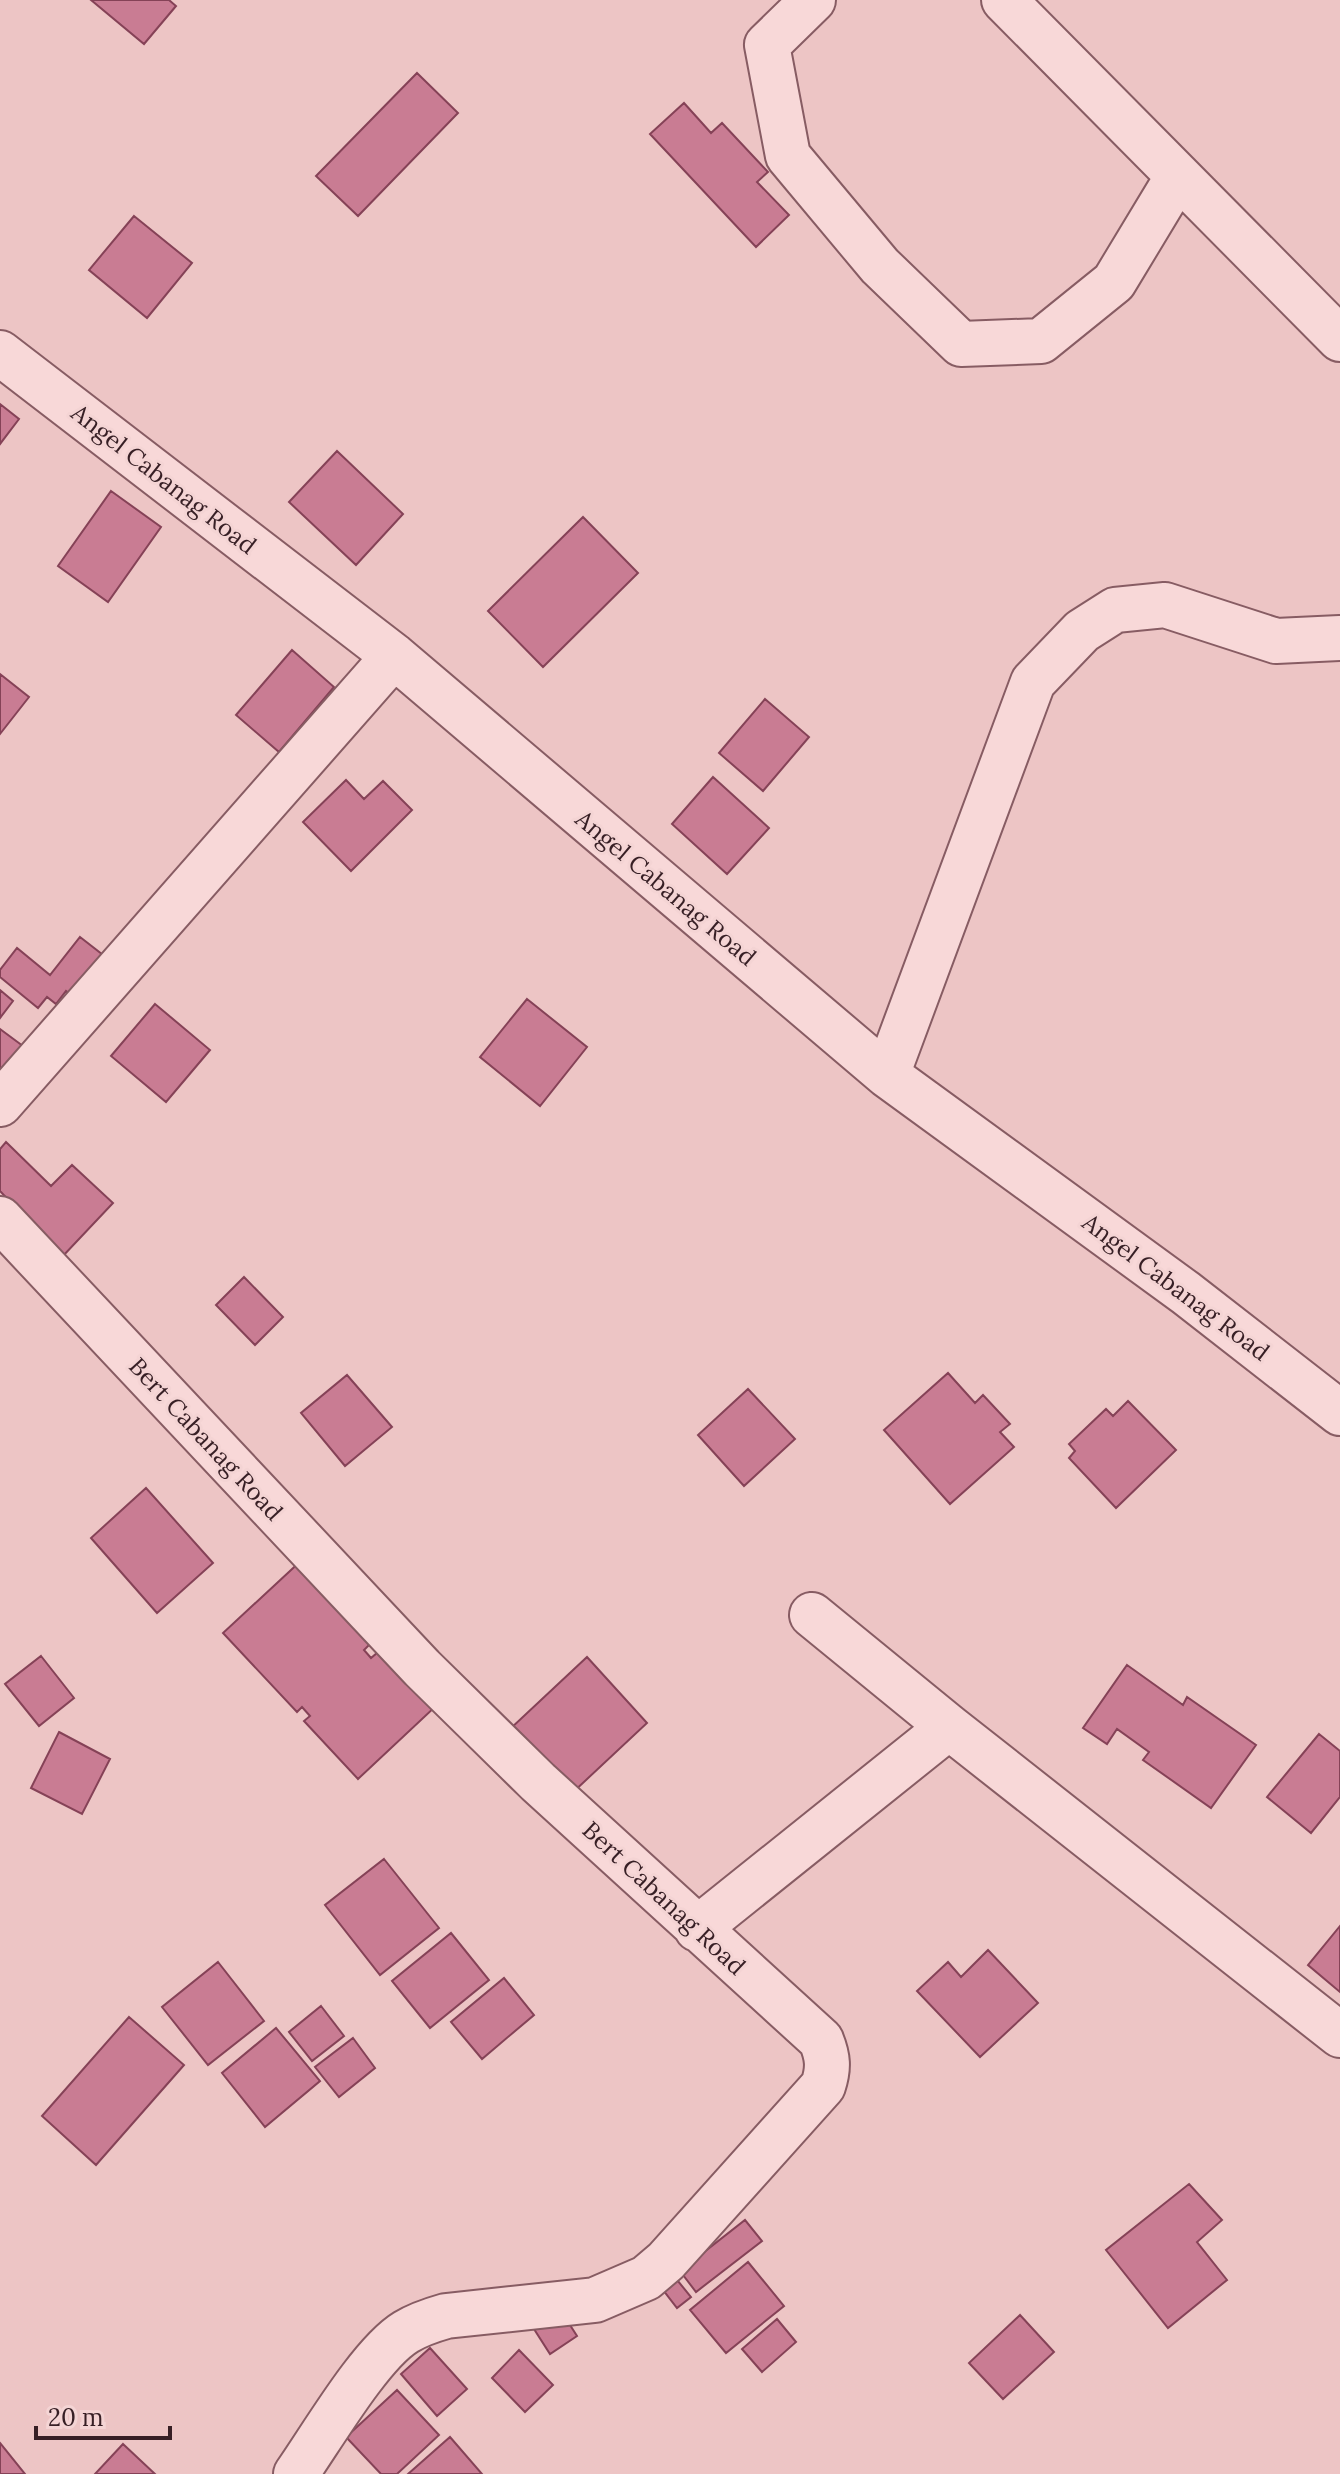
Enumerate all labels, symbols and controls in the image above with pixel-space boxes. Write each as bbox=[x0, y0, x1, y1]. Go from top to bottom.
street label: Angel Cabanag Road bbox=[64, 396, 263, 561]
street label: Angel Cabanag Road bbox=[569, 803, 763, 973]
street label: Angel Cabanag Road bbox=[1075, 1206, 1276, 1367]
street label: Bert Cabanag Road bbox=[122, 1351, 290, 1527]
street label: Bert Cabanag Road bbox=[576, 1814, 752, 1982]
scale bar bbox=[36, 2390, 170, 2440]
text: 20 m bbox=[48, 2402, 104, 2433]

